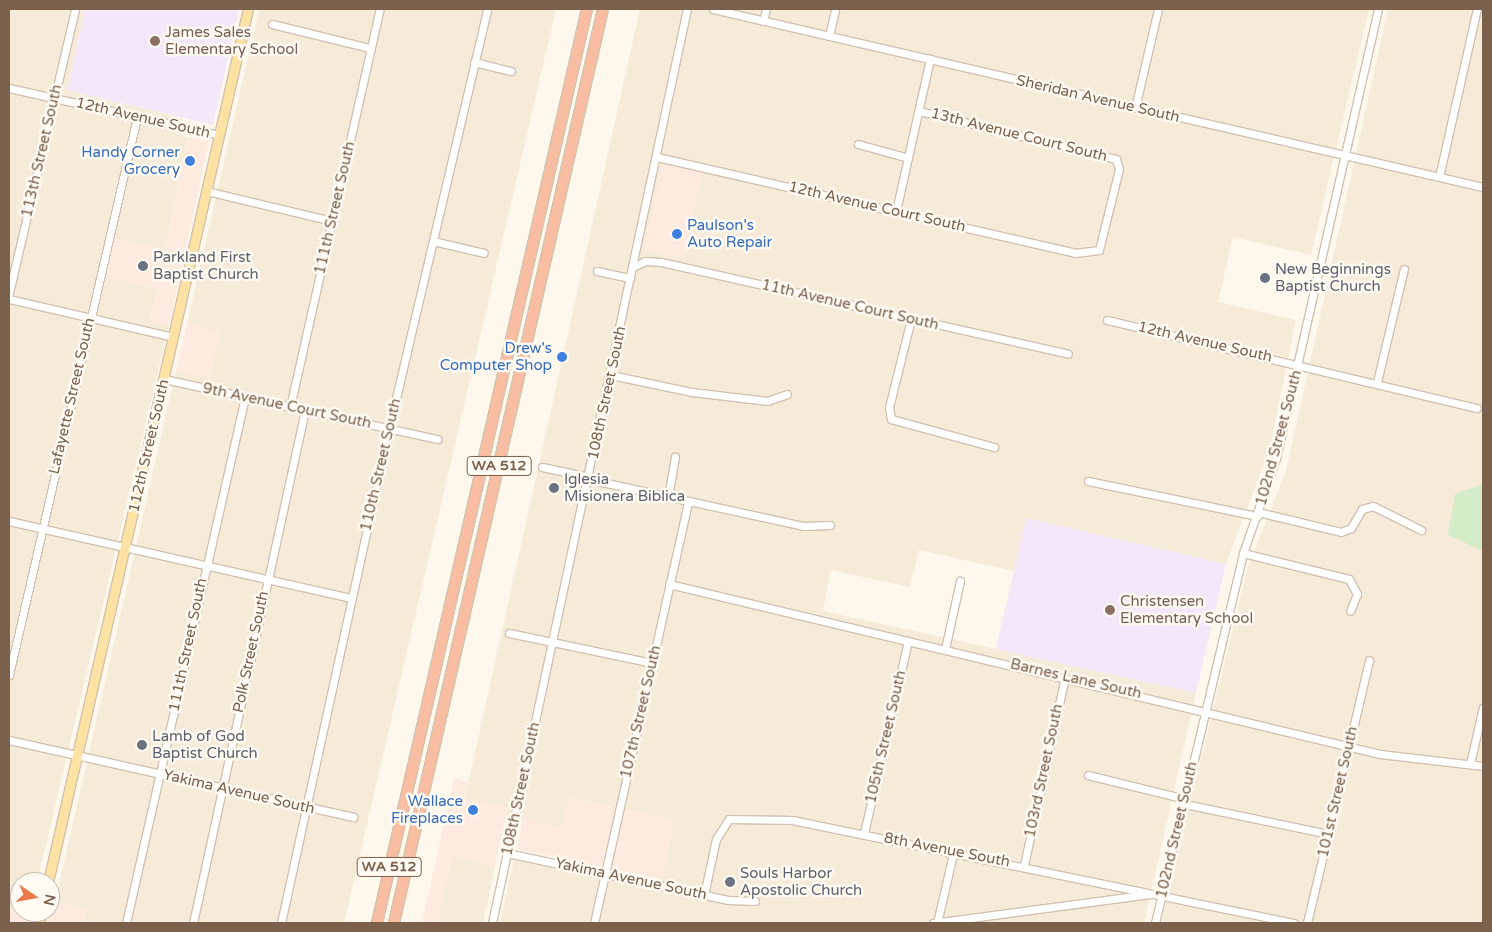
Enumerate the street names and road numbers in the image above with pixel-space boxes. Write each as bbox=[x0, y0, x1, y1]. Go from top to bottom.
street label: Sheridan Avenue South bbox=[1015, 71, 1181, 127]
street label: 113th Street South bbox=[18, 83, 66, 219]
street label: 12th Avenue South bbox=[74, 94, 212, 142]
street label: 13th Avenue Court South bbox=[929, 104, 1109, 166]
street label: 111th Street South bbox=[311, 140, 359, 276]
street label: 12th Avenue Court South bbox=[787, 178, 967, 236]
street label: 11th Avenue Court South bbox=[760, 276, 940, 334]
street label: Lafayette Street South bbox=[45, 316, 99, 476]
street label: 12th Avenue South bbox=[1136, 318, 1274, 366]
street label: 108th Street South bbox=[584, 325, 630, 461]
street label: 102nd Street South bbox=[1252, 368, 1306, 508]
street label: 112th Street South bbox=[125, 378, 173, 514]
street label: 9th Avenue Court South bbox=[201, 379, 373, 433]
street label: 110th Street South bbox=[357, 397, 405, 533]
road number: WA 512 bbox=[466, 454, 532, 478]
street label: 111th Street South bbox=[165, 577, 211, 713]
street label: Polk Street South bbox=[229, 590, 273, 714]
street label: 107th Street South bbox=[617, 644, 665, 780]
street label: Barnes Lane South bbox=[1009, 655, 1143, 703]
street label: 105th Street South bbox=[862, 669, 910, 805]
street label: 103rd Street South bbox=[1021, 702, 1067, 840]
street label: 108th Street South bbox=[498, 721, 544, 857]
street label: 101st Street South bbox=[1314, 725, 1362, 859]
street label: 102nd Street South bbox=[1152, 760, 1202, 900]
street label: Yakima Avenue South bbox=[162, 766, 316, 818]
street label: 8th Avenue South bbox=[882, 829, 1012, 871]
street label: Yakima Avenue South bbox=[553, 854, 709, 904]
road number: WA 512 bbox=[356, 856, 422, 879]

